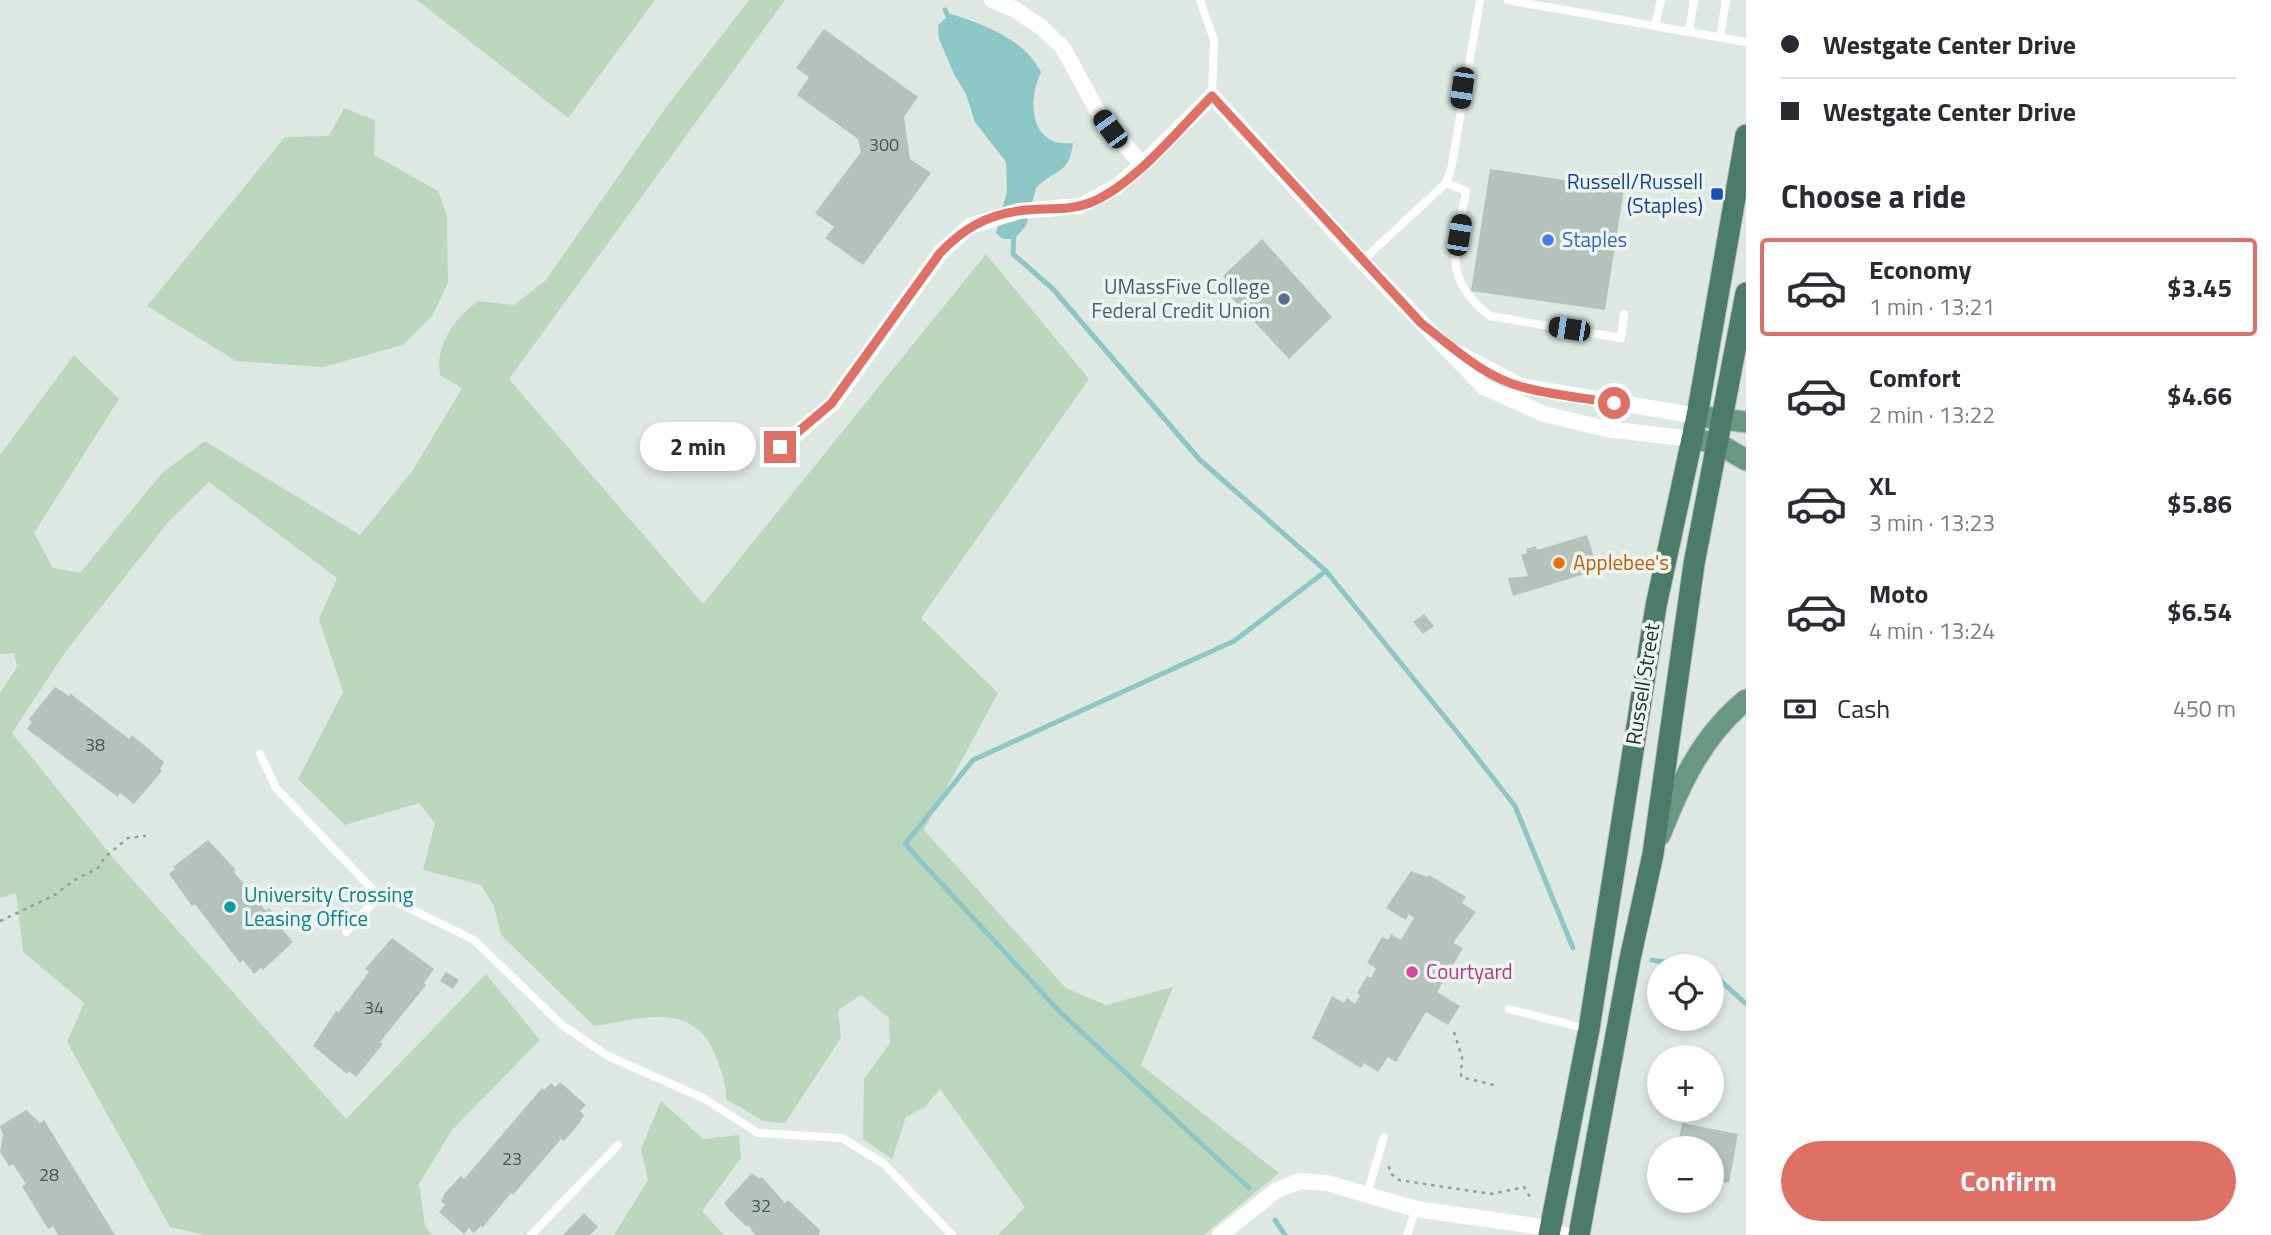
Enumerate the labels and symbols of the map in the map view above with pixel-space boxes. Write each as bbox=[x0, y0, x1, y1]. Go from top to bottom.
car bbox=[1449, 66, 1476, 110]
car bbox=[1090, 106, 1131, 152]
house number: 300 bbox=[869, 131, 899, 158]
place label: Russell/Russell (Staples) bbox=[1567, 165, 1703, 221]
marker: Russell/Russell (Staples) bbox=[1709, 186, 1725, 202]
car bbox=[1446, 213, 1473, 257]
place label: Staples bbox=[1562, 223, 1627, 255]
marker: Staples bbox=[1540, 232, 1556, 248]
place label: UMassFive College Federal Credit Union bbox=[1091, 270, 1270, 326]
marker: UMassFive College Federal Credit Union bbox=[1276, 291, 1292, 307]
car bbox=[1547, 315, 1592, 343]
route start bbox=[1598, 387, 1630, 419]
callout: 2 min bbox=[640, 422, 756, 472]
route end bbox=[764, 431, 796, 463]
place label: Applebee's bbox=[1573, 546, 1669, 578]
marker: Applebee's bbox=[1551, 555, 1567, 571]
street label: Russell Street bbox=[1617, 620, 1668, 747]
house number: 38 bbox=[85, 731, 105, 758]
place label: University Crossing Leasing Office bbox=[244, 878, 414, 934]
marker: University Crossing Leasing Office bbox=[222, 899, 238, 915]
place label: Courtyard bbox=[1426, 955, 1513, 987]
marker: Courtyard bbox=[1404, 964, 1420, 980]
house number: 34 bbox=[364, 994, 384, 1021]
house number: 23 bbox=[502, 1145, 522, 1172]
house number: 28 bbox=[39, 1161, 59, 1188]
house number: 32 bbox=[751, 1192, 771, 1219]

